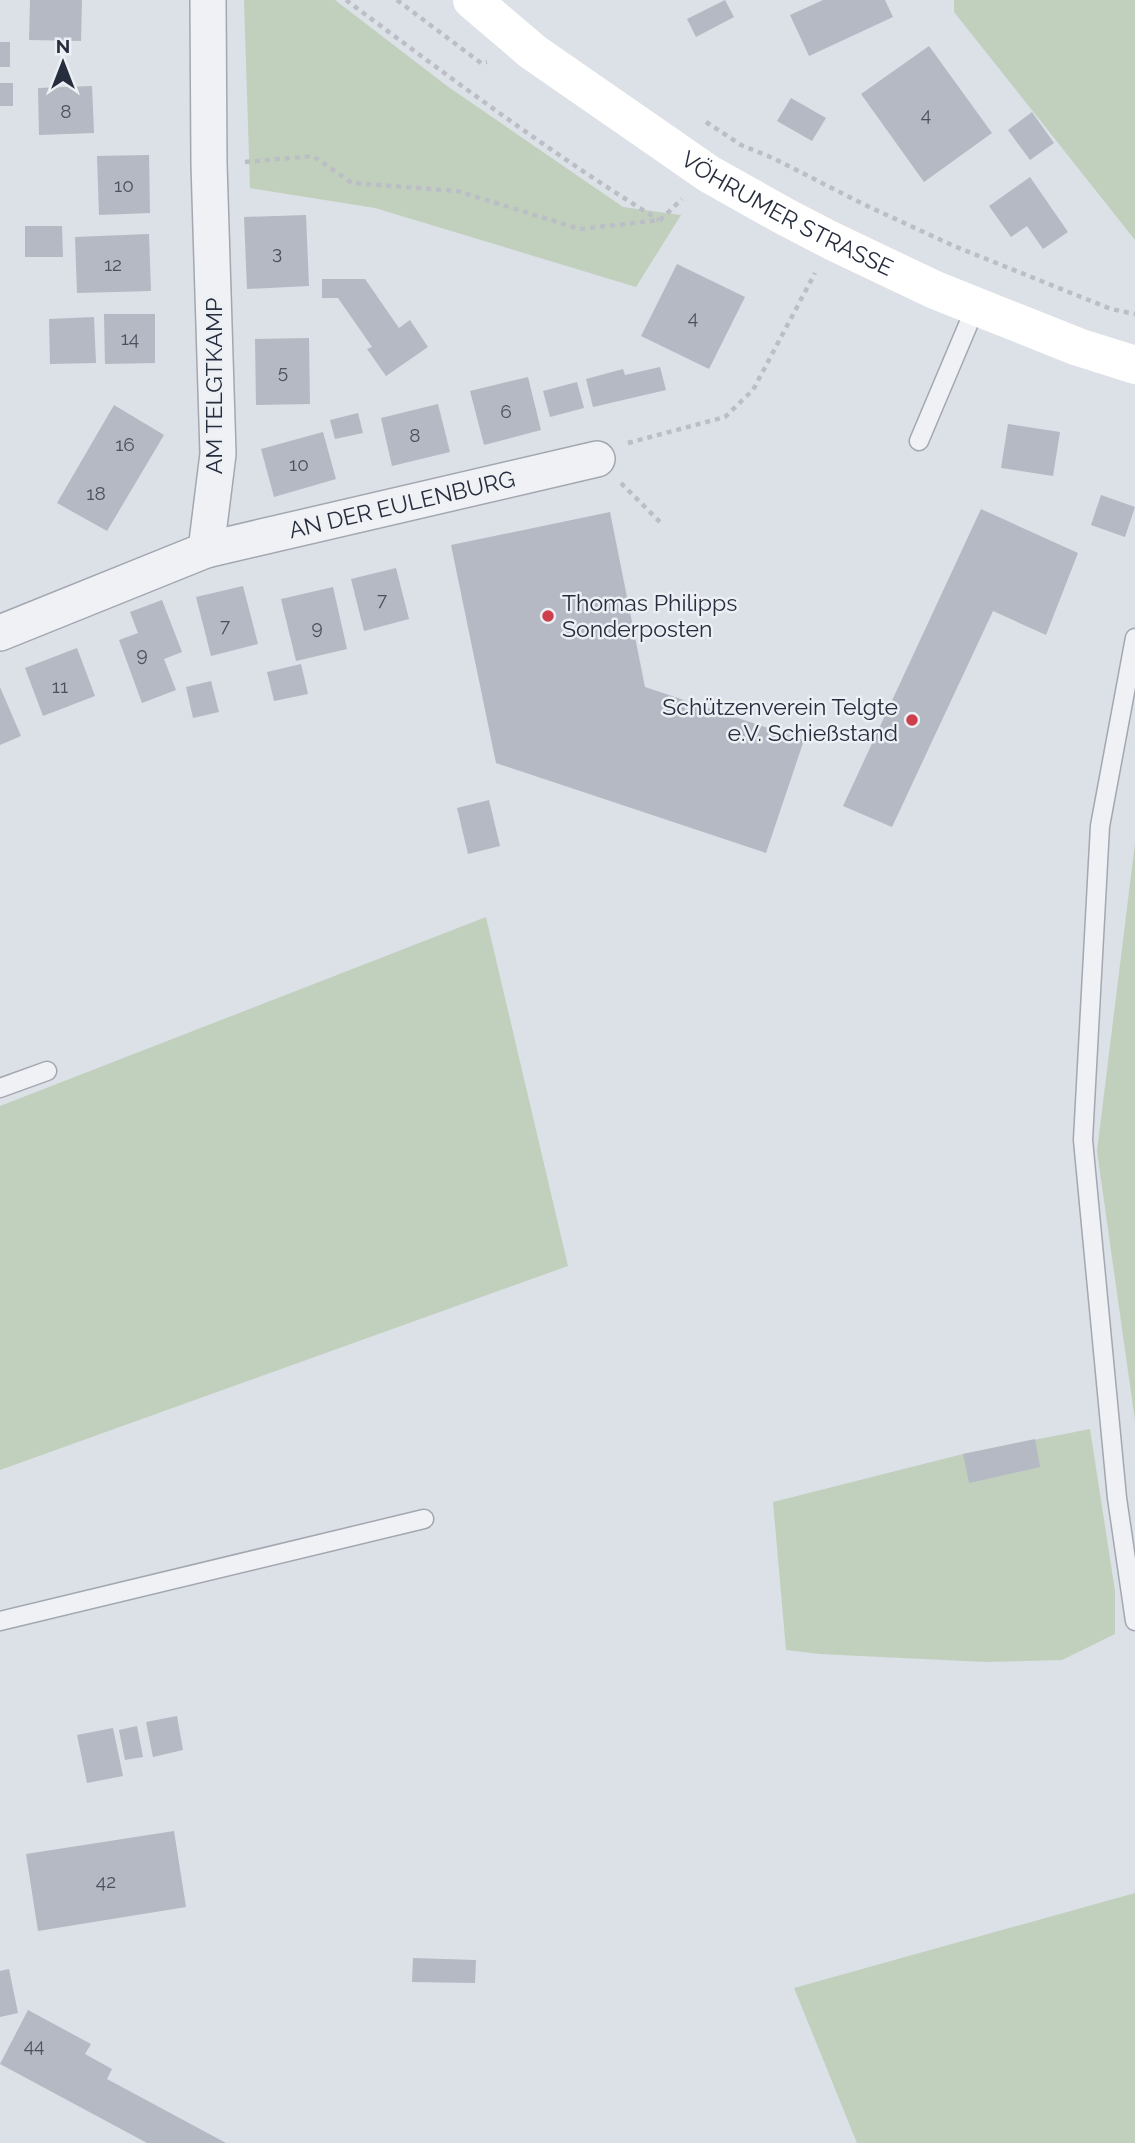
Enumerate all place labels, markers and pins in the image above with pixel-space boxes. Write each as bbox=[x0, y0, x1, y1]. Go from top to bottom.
place label: Thomas Philipps Sonderposten bbox=[562, 589, 737, 642]
marker: Thomas Philipps Sonderposten bbox=[540, 608, 556, 624]
place label: Schützenverein Telgte e.V. Schießstand bbox=[662, 693, 898, 746]
marker: Schützenverein Telgte e.V. Schießstand bbox=[904, 712, 920, 728]

